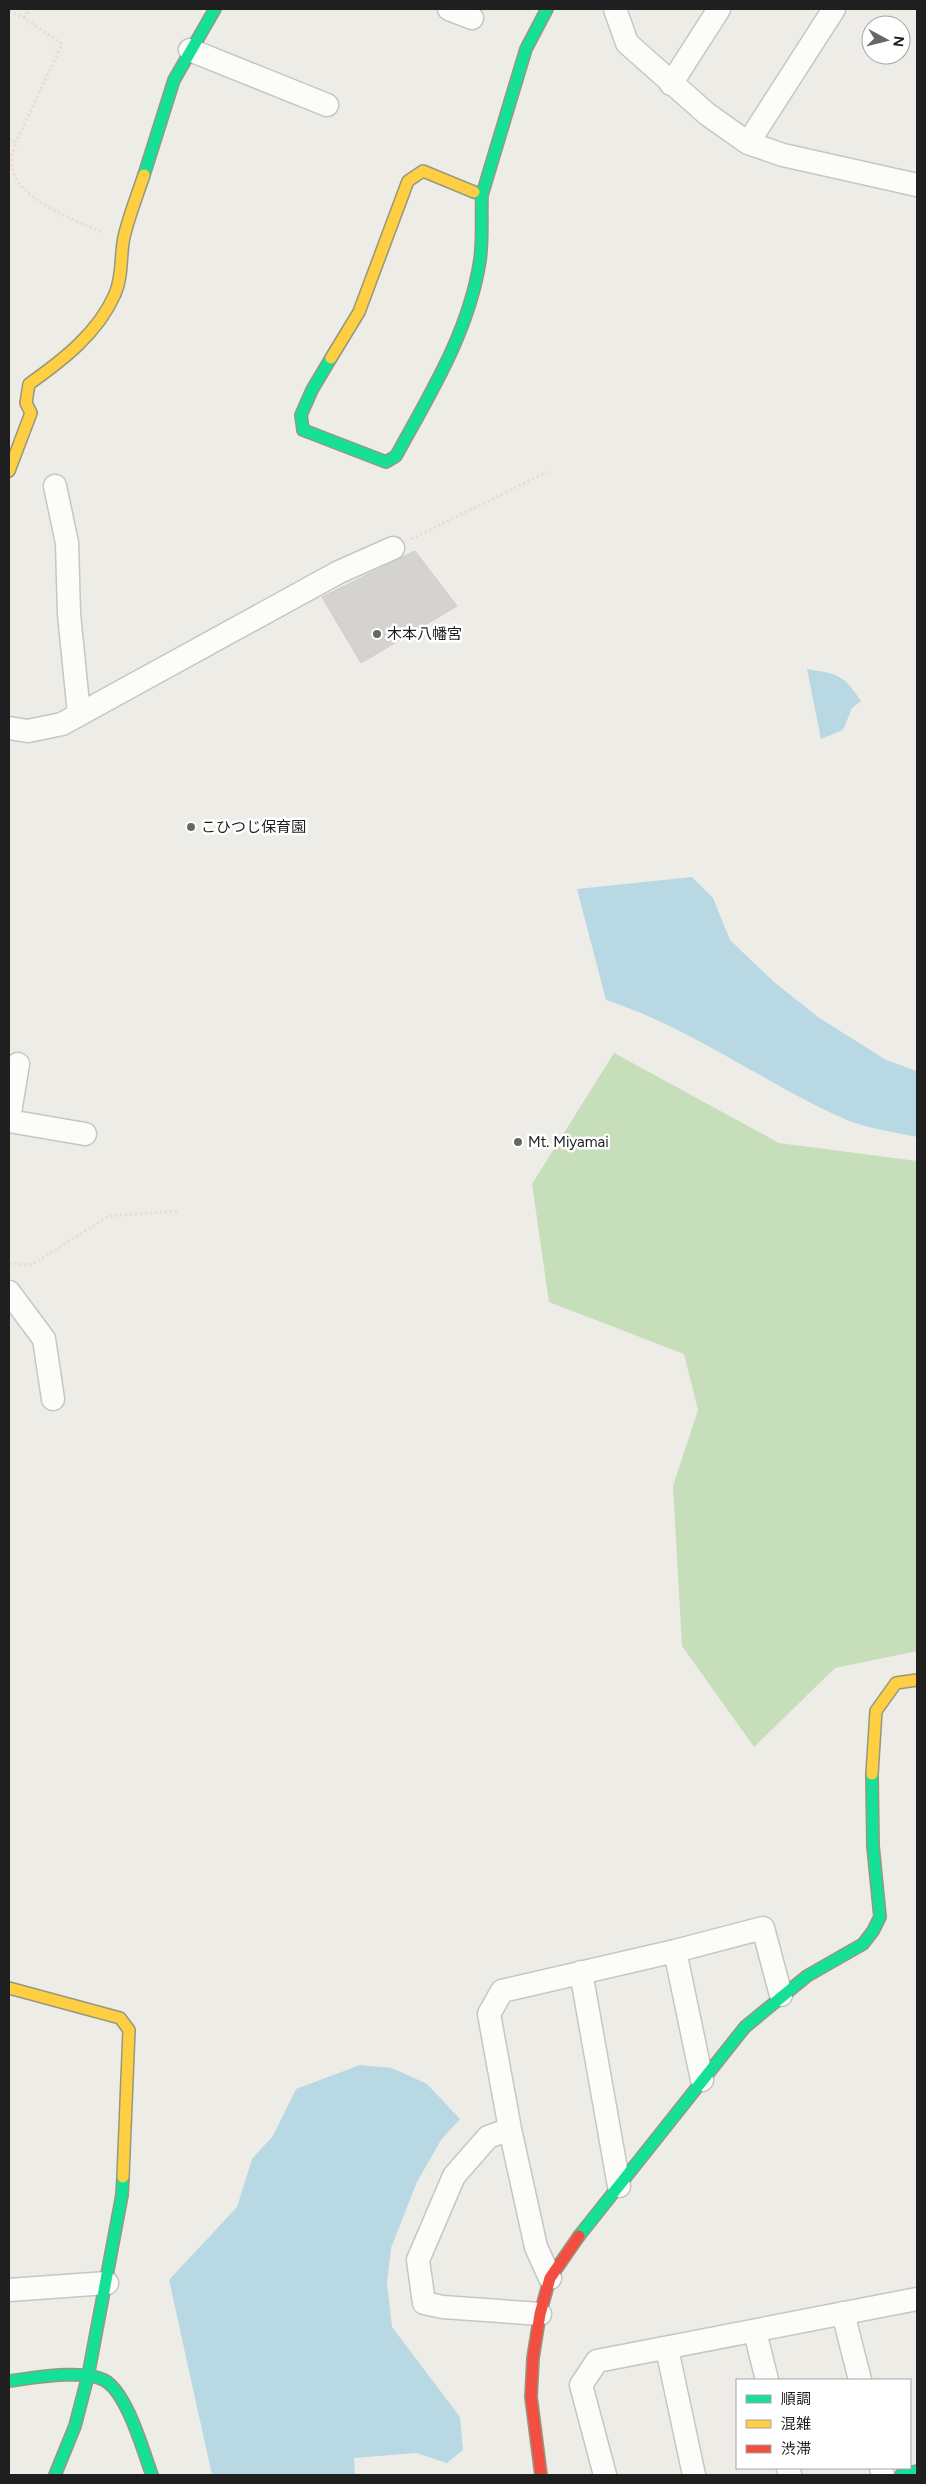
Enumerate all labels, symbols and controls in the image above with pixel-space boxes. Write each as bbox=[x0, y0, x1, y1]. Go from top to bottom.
north arrow bbox=[861, 15, 911, 65]
text: N bbox=[889, 35, 908, 48]
place label: 木本八幡宮 bbox=[387, 625, 462, 643]
marker: 木本八幡宮 bbox=[371, 628, 383, 640]
place label: こひつじ保育園 bbox=[201, 818, 306, 836]
marker: こひつじ保育園 bbox=[185, 821, 197, 833]
place label: Mt. Miyamai bbox=[528, 1133, 609, 1151]
marker: Mt. Miyamai bbox=[512, 1136, 524, 1148]
legend bbox=[736, 2379, 911, 2469]
text: 順調 bbox=[781, 2390, 811, 2408]
text: 混雑 bbox=[781, 2415, 811, 2433]
text: 渋滞 bbox=[781, 2440, 811, 2458]

